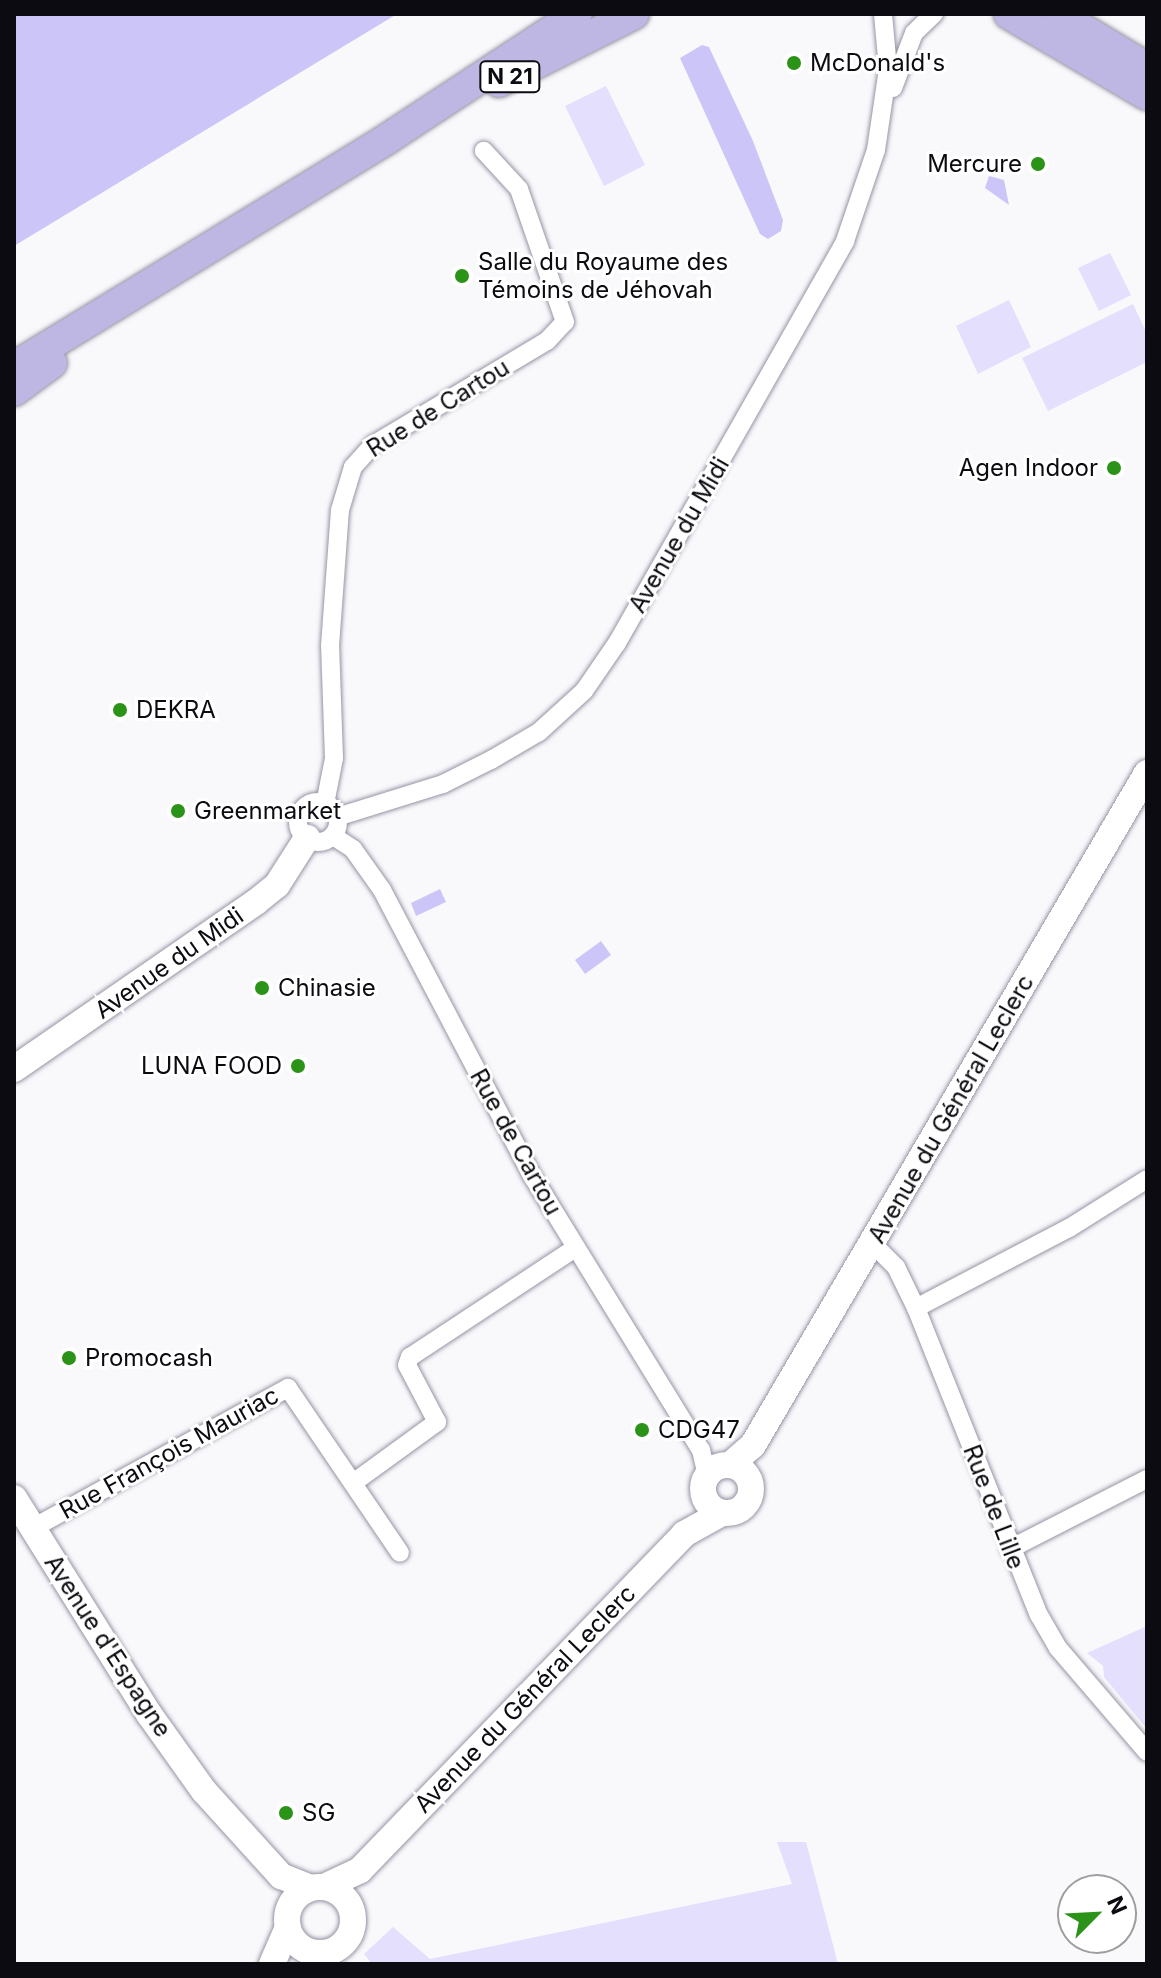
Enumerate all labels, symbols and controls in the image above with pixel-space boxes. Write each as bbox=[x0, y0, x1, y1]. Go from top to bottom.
place label: McDonald's bbox=[810, 49, 945, 77]
marker: McDonald's bbox=[785, 54, 803, 72]
road number: N 21 bbox=[478, 59, 542, 95]
place label: Mercure bbox=[927, 150, 1022, 178]
marker: Mercure bbox=[1029, 155, 1047, 173]
place label: Salle du Royaume des Témoins de Jéhovah bbox=[478, 248, 728, 304]
marker: Salle du Royaume des Témoins de Jéhovah bbox=[453, 267, 471, 285]
street label: Rue de Cartou bbox=[361, 353, 515, 463]
street label: Avenue du Midi bbox=[623, 452, 735, 618]
place label: Agen Indoor bbox=[959, 454, 1098, 482]
marker: Agen Indoor bbox=[1105, 459, 1123, 477]
place label: DEKRA bbox=[136, 696, 216, 724]
marker: DEKRA bbox=[111, 701, 129, 719]
place label: Greenmarket bbox=[194, 797, 341, 825]
marker: Greenmarket bbox=[169, 802, 187, 820]
street label: Avenue du Midi bbox=[89, 901, 249, 1025]
street label: Avenue du Général Leclerc bbox=[862, 970, 1040, 1248]
place label: Chinasie bbox=[278, 974, 376, 1002]
marker: Chinasie bbox=[253, 979, 271, 997]
place label: LUNA FOOD bbox=[141, 1052, 282, 1080]
marker: LUNA FOOD bbox=[289, 1057, 307, 1075]
street label: Rue de Cartou bbox=[464, 1064, 568, 1220]
place label: Promocash bbox=[85, 1344, 213, 1372]
marker: Promocash bbox=[60, 1349, 78, 1367]
street label: Rue François Mauriac bbox=[55, 1381, 283, 1525]
place label: CDG47 bbox=[658, 1416, 740, 1444]
marker: CDG47 bbox=[633, 1421, 651, 1439]
street label: Rue de Lille bbox=[957, 1441, 1031, 1573]
street label: Avenue d'Espagne bbox=[38, 1550, 178, 1742]
street label: Avenue du Général Leclerc bbox=[409, 1579, 641, 1819]
place label: SG bbox=[302, 1799, 335, 1827]
marker: SG bbox=[277, 1804, 295, 1822]
north arrow bbox=[1057, 1874, 1137, 1954]
text: N bbox=[1102, 1892, 1132, 1918]

